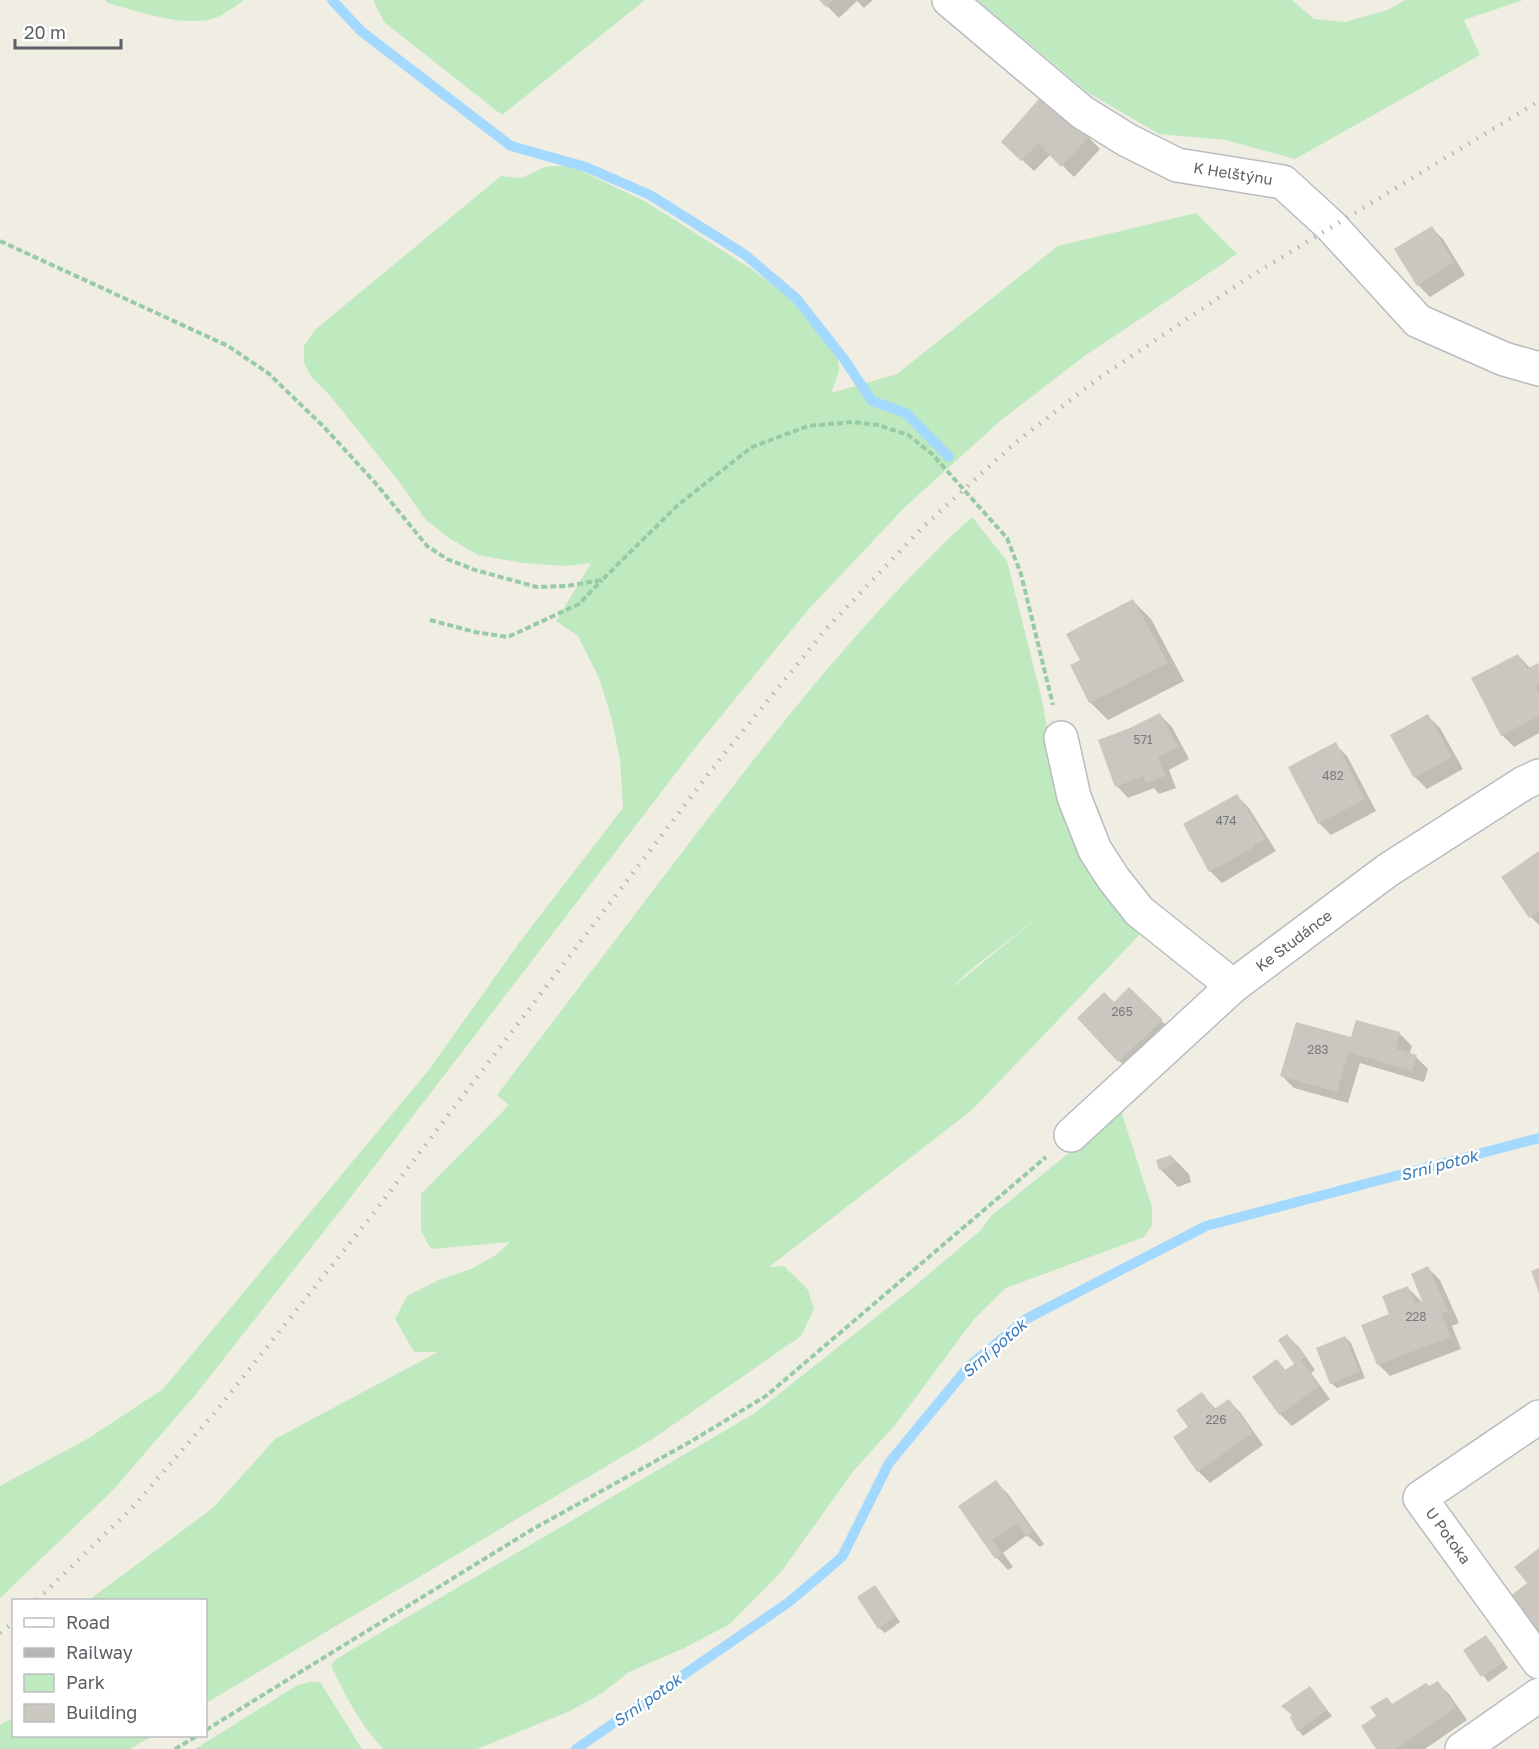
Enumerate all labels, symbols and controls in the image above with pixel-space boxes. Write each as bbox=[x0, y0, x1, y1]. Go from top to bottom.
scale bar bbox=[15, 12, 122, 50]
text: 20 m bbox=[24, 21, 66, 43]
street label: K Helštýnu bbox=[1192, 158, 1274, 188]
house number: 571 bbox=[1133, 732, 1153, 747]
house number: 482 bbox=[1322, 768, 1344, 783]
house number: 474 bbox=[1215, 813, 1237, 828]
street label: Ke Studánce bbox=[1252, 906, 1335, 975]
house number: 265 bbox=[1111, 1004, 1133, 1019]
house number: 283 bbox=[1307, 1042, 1329, 1057]
water label: Srní potok bbox=[1398, 1145, 1482, 1185]
house number: 228 bbox=[1405, 1309, 1427, 1324]
water label: Srní potok bbox=[958, 1313, 1032, 1381]
house number: 226 bbox=[1205, 1412, 1227, 1427]
street label: U Potoka bbox=[1422, 1504, 1475, 1567]
legend bbox=[12, 1599, 207, 1737]
text: Road bbox=[66, 1611, 110, 1633]
text: Railway bbox=[66, 1641, 133, 1663]
water label: Srní potok bbox=[609, 1668, 687, 1731]
text: Park bbox=[66, 1671, 105, 1693]
text: Building bbox=[66, 1701, 137, 1723]

